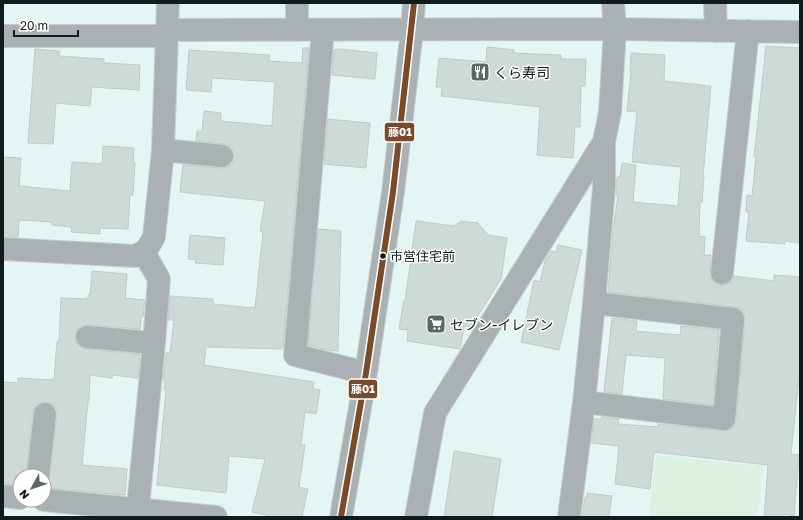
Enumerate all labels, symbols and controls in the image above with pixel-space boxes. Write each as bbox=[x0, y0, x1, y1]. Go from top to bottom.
scale bar bbox=[14, 12, 78, 38]
text: 20 m bbox=[20, 18, 48, 33]
restaurant icon: くら寿司 bbox=[469, 61, 491, 83]
place label: くら寿司 bbox=[494, 64, 550, 81]
line badge: 藤01 bbox=[384, 122, 415, 142]
text: 藤01 bbox=[388, 125, 412, 138]
place label: 市営住宅前 bbox=[390, 248, 455, 264]
marker: 市営住宅前 bbox=[378, 251, 388, 261]
supermarket icon: セブン-イレブン bbox=[425, 313, 447, 335]
place label: セブン-イレブン bbox=[450, 316, 553, 333]
line badge: 藤01 bbox=[348, 379, 378, 399]
text: 藤01 bbox=[351, 382, 375, 395]
north arrow bbox=[12, 468, 52, 508]
text: N bbox=[16, 487, 32, 502]

